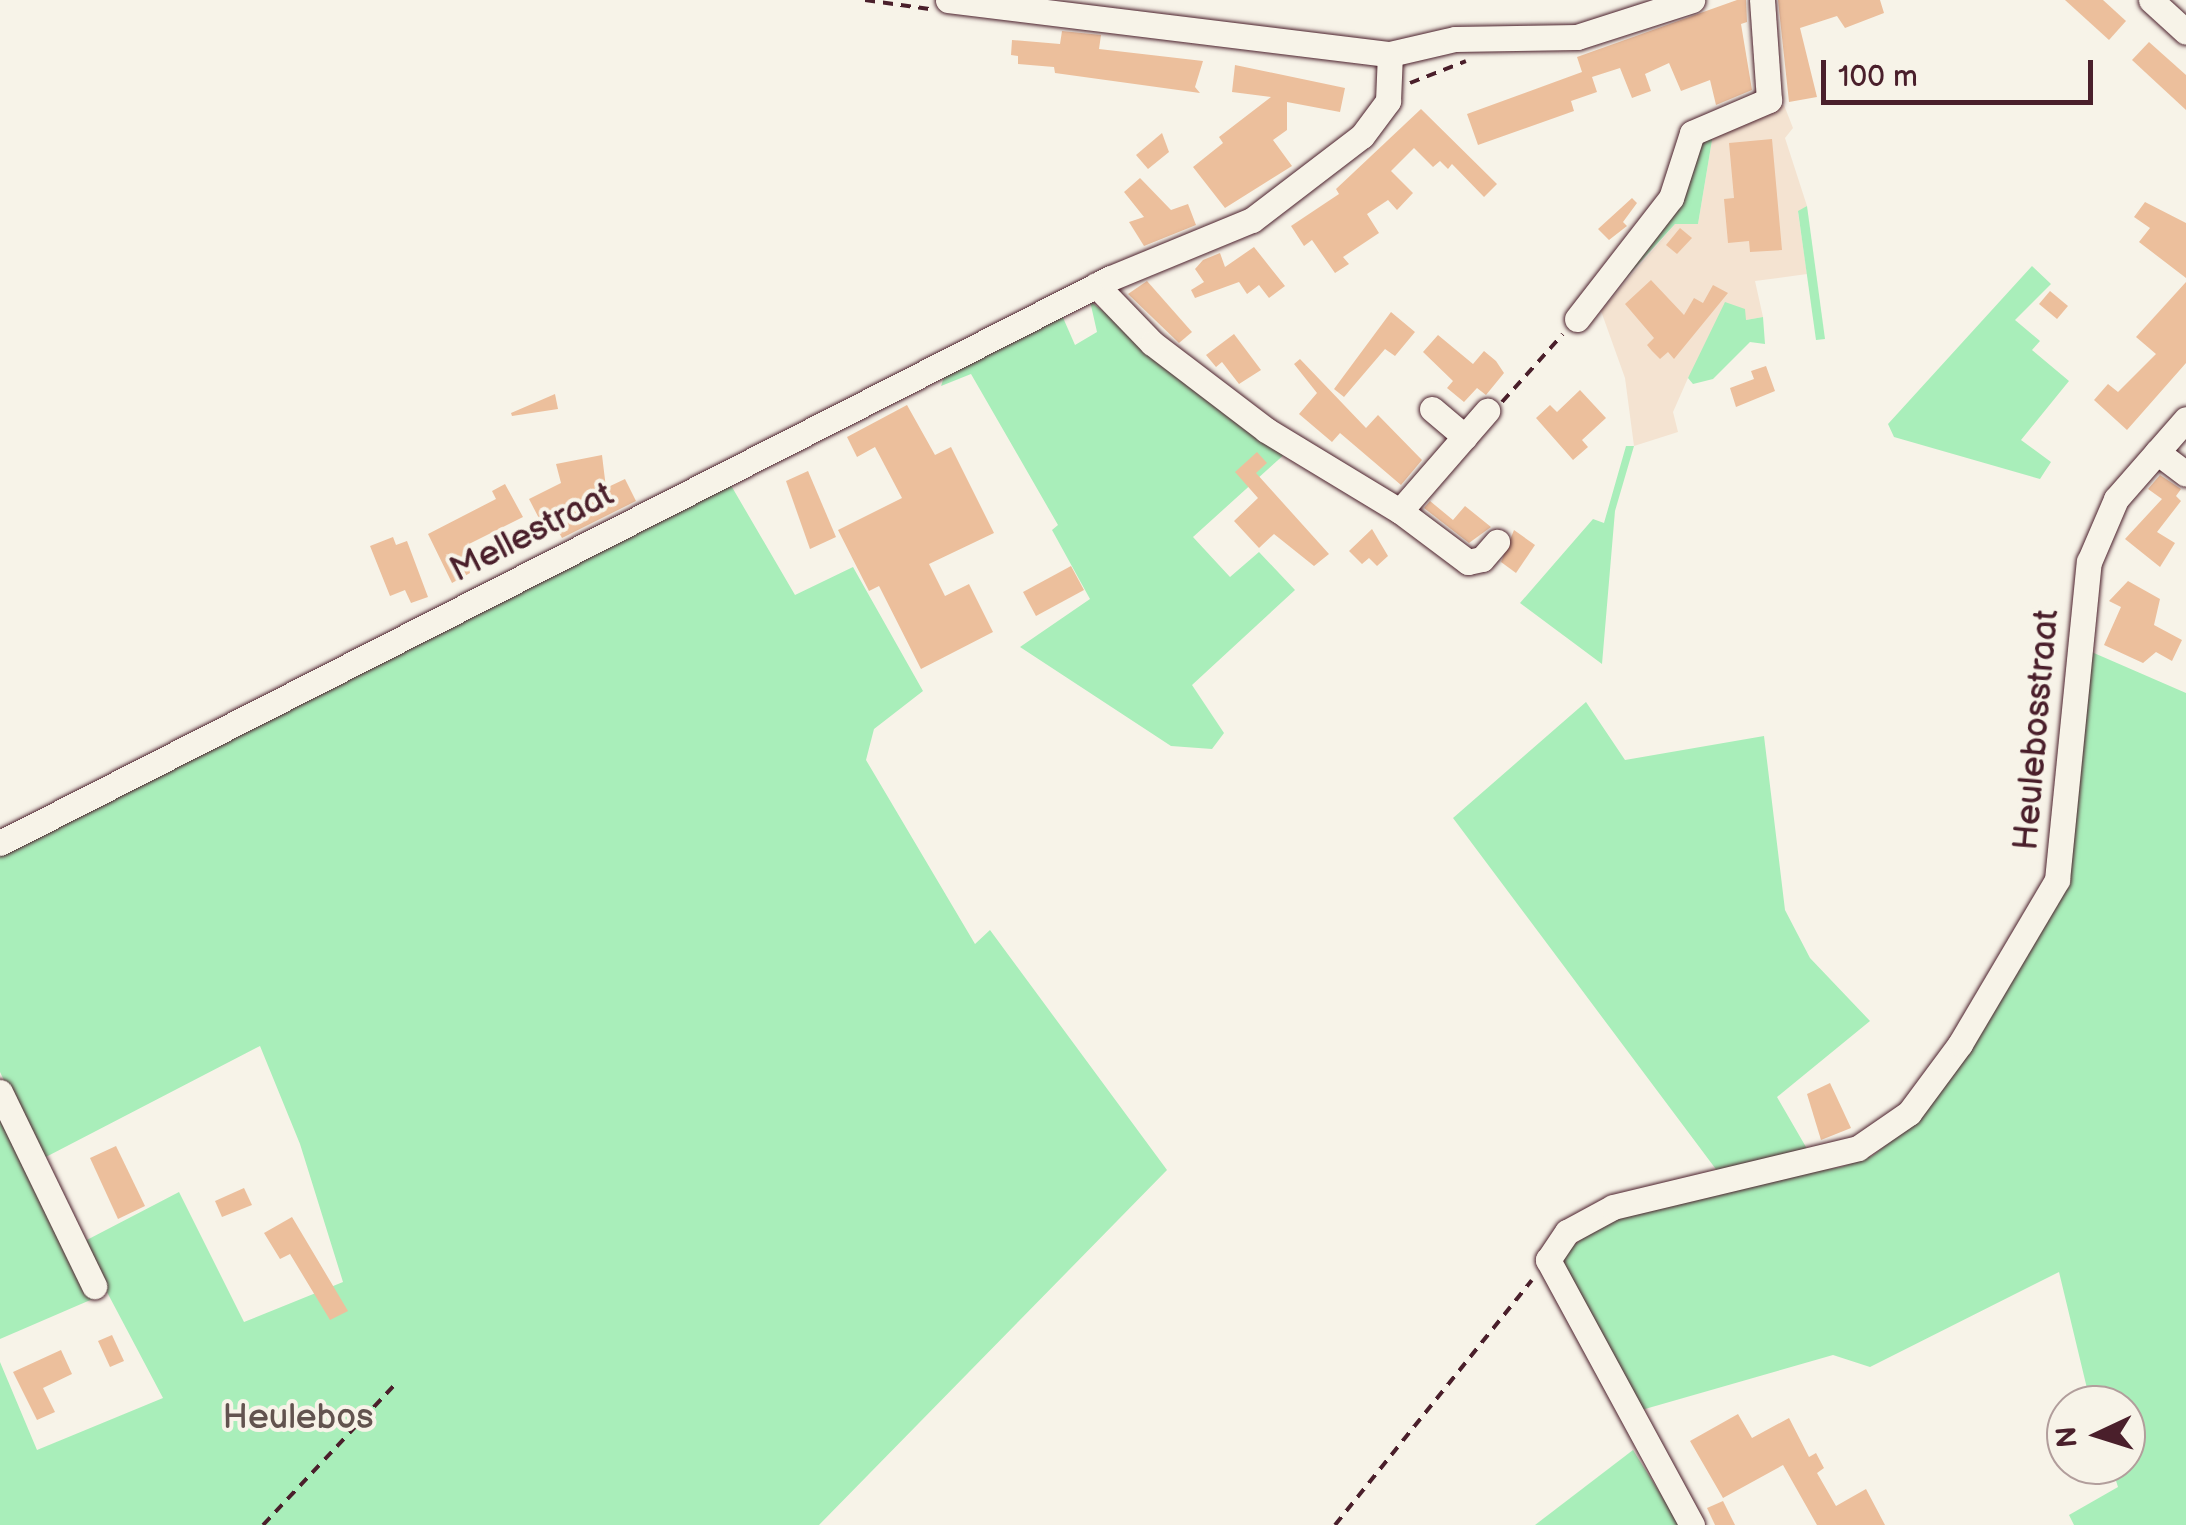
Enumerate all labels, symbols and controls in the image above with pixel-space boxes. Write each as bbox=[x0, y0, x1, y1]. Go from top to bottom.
scale bar bbox=[1826, 40, 2098, 102]
text: 100 m bbox=[1838, 59, 1918, 95]
street label: Mellestraat bbox=[443, 474, 621, 592]
street label: Heulebosstraat bbox=[2006, 608, 2068, 852]
north arrow bbox=[2046, 1385, 2146, 1485]
park label: Heulebos bbox=[222, 1397, 374, 1439]
text: N bbox=[2050, 1425, 2085, 1449]

